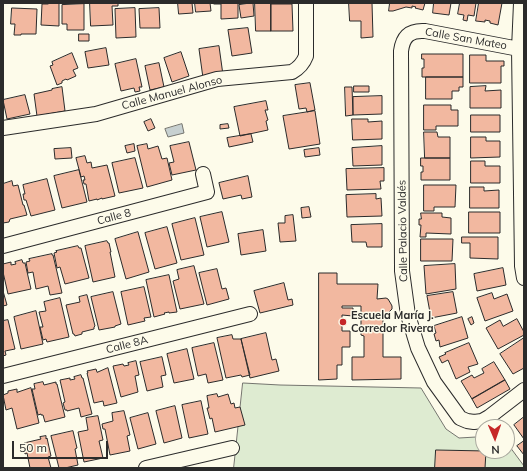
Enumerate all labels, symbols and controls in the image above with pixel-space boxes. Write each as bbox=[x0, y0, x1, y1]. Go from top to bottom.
street label: Calle San Mateo bbox=[424, 25, 508, 53]
street label: Calle Manuel Alonso bbox=[120, 73, 224, 113]
street label: Calle Palacio Valdés bbox=[396, 180, 410, 282]
street label: Calle 8 bbox=[96, 206, 132, 228]
place label: Escuela María J. Corredor Rivera bbox=[351, 309, 434, 335]
marker: Escuela María J. Corredor Rivera bbox=[338, 317, 348, 327]
street label: Calle 8A bbox=[105, 333, 149, 357]
north arrow bbox=[475, 419, 515, 459]
scale bar bbox=[14, 433, 110, 459]
text: 50 m bbox=[19, 440, 47, 455]
text: N bbox=[491, 443, 500, 457]

